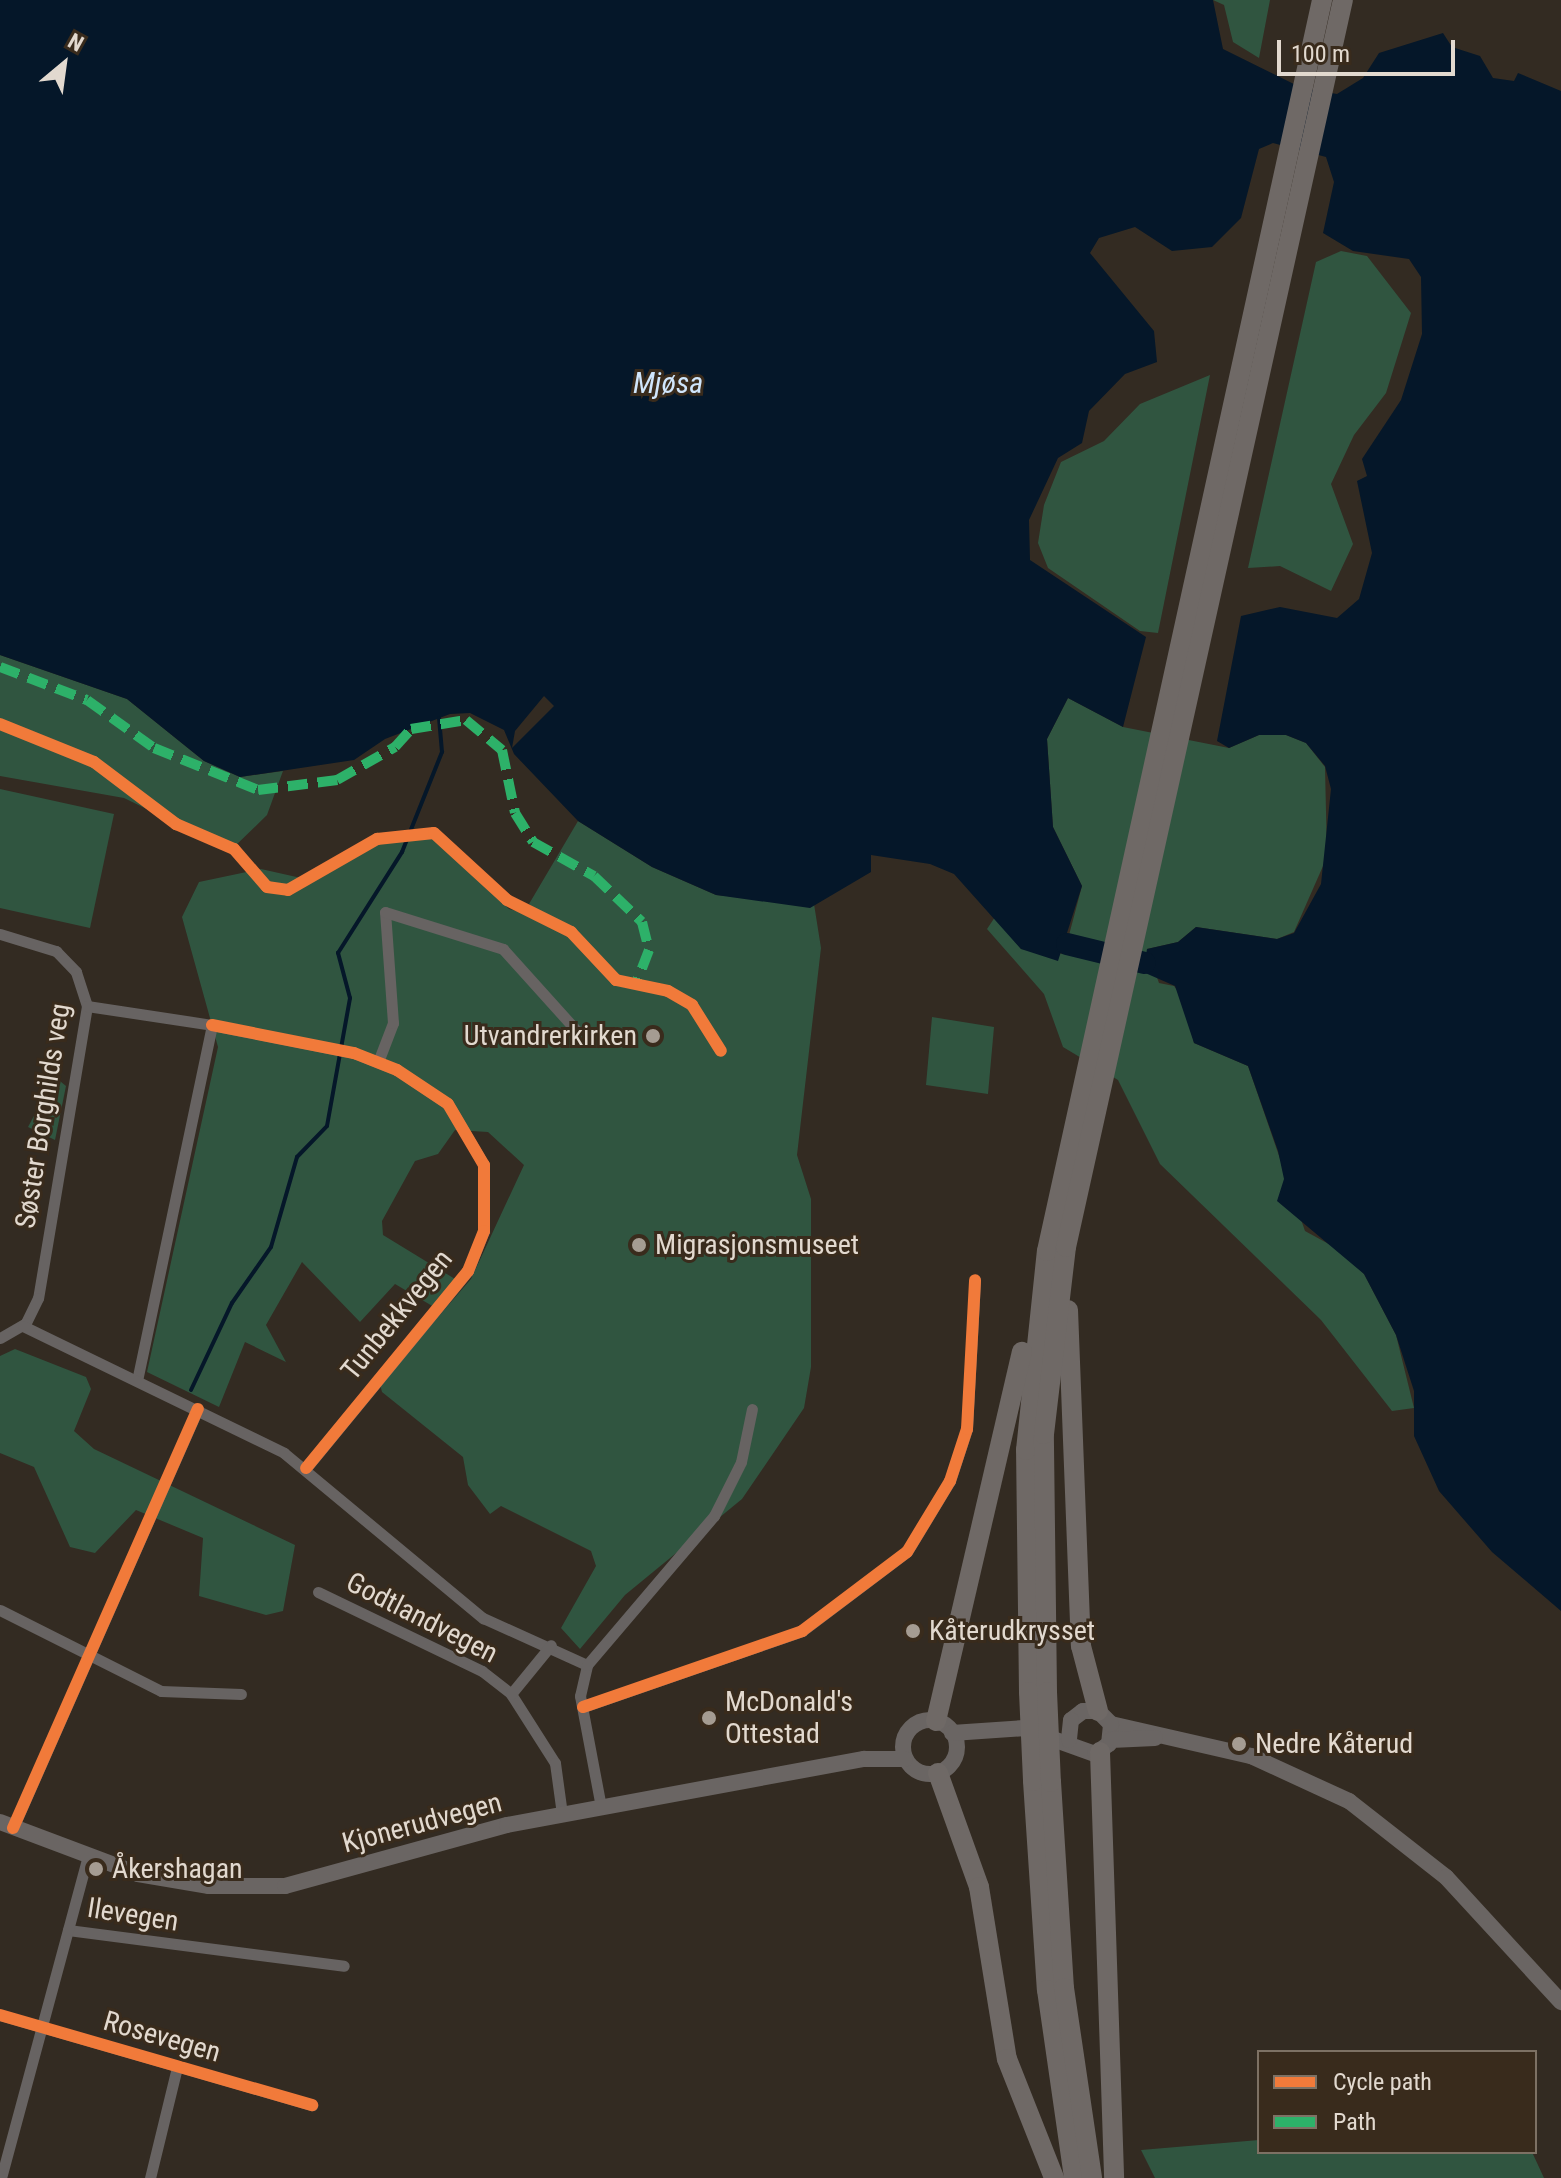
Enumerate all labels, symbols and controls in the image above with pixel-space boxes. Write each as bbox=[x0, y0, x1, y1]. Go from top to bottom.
north arrow bbox=[24, 24, 104, 104]
scale bar bbox=[1281, 24, 1459, 74]
text: N bbox=[64, 28, 88, 57]
text: 100 m bbox=[1291, 40, 1350, 68]
water label: Mjøsa bbox=[633, 365, 703, 401]
street label: Søster Borghilds veg bbox=[9, 1001, 77, 1231]
place label: Utvandrerkirken bbox=[464, 1019, 637, 1053]
marker: Utvandrerkirken bbox=[644, 1027, 662, 1045]
place label: Migrasjonsmuseet bbox=[655, 1228, 859, 1262]
marker: Migrasjonsmuseet bbox=[630, 1236, 648, 1254]
street label: Tunbekkvegen bbox=[334, 1243, 460, 1387]
street label: Godtlandvegen bbox=[341, 1565, 503, 1671]
place label: Kåterudkrysset bbox=[929, 1614, 1095, 1648]
marker: Kåterudkrysset bbox=[904, 1622, 922, 1640]
place label: McDonald's Ottestad bbox=[725, 1685, 853, 1751]
marker: McDonald's Ottestad bbox=[700, 1709, 718, 1727]
place label: Nedre Kåterud bbox=[1255, 1727, 1413, 1761]
marker: Nedre Kåterud bbox=[1230, 1735, 1248, 1753]
street label: Kjonerudvegen bbox=[339, 1786, 505, 1860]
place label: Åkershagan bbox=[112, 1852, 243, 1886]
marker: Åkershagan bbox=[87, 1860, 105, 1878]
street label: Ilevegen bbox=[85, 1891, 181, 1939]
street label: Rosevegen bbox=[100, 2004, 224, 2070]
legend bbox=[1257, 2050, 1537, 2154]
text: Cycle path bbox=[1333, 2068, 1432, 2096]
text: Path bbox=[1333, 2108, 1376, 2136]

